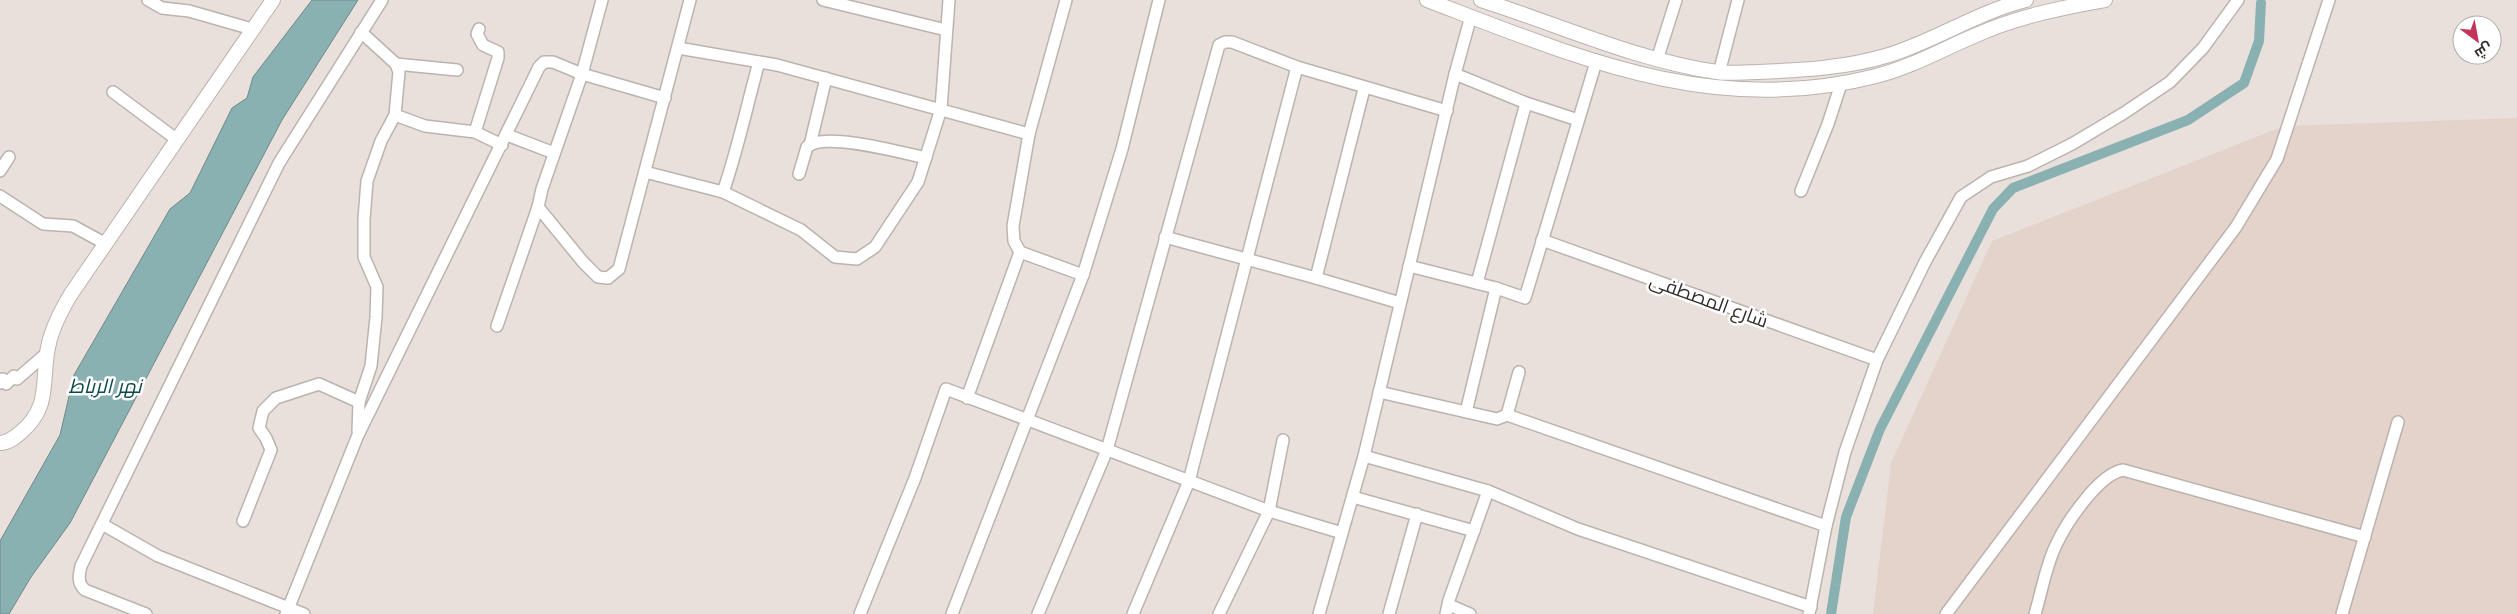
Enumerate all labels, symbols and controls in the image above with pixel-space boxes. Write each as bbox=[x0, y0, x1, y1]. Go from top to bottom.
north arrow bbox=[2452, 15, 2502, 65]
text: ش bbox=[2471, 39, 2496, 63]
street label: شارع المصطفى bbox=[1646, 267, 1772, 334]
water label: نهر الرباط bbox=[68, 373, 144, 398]

